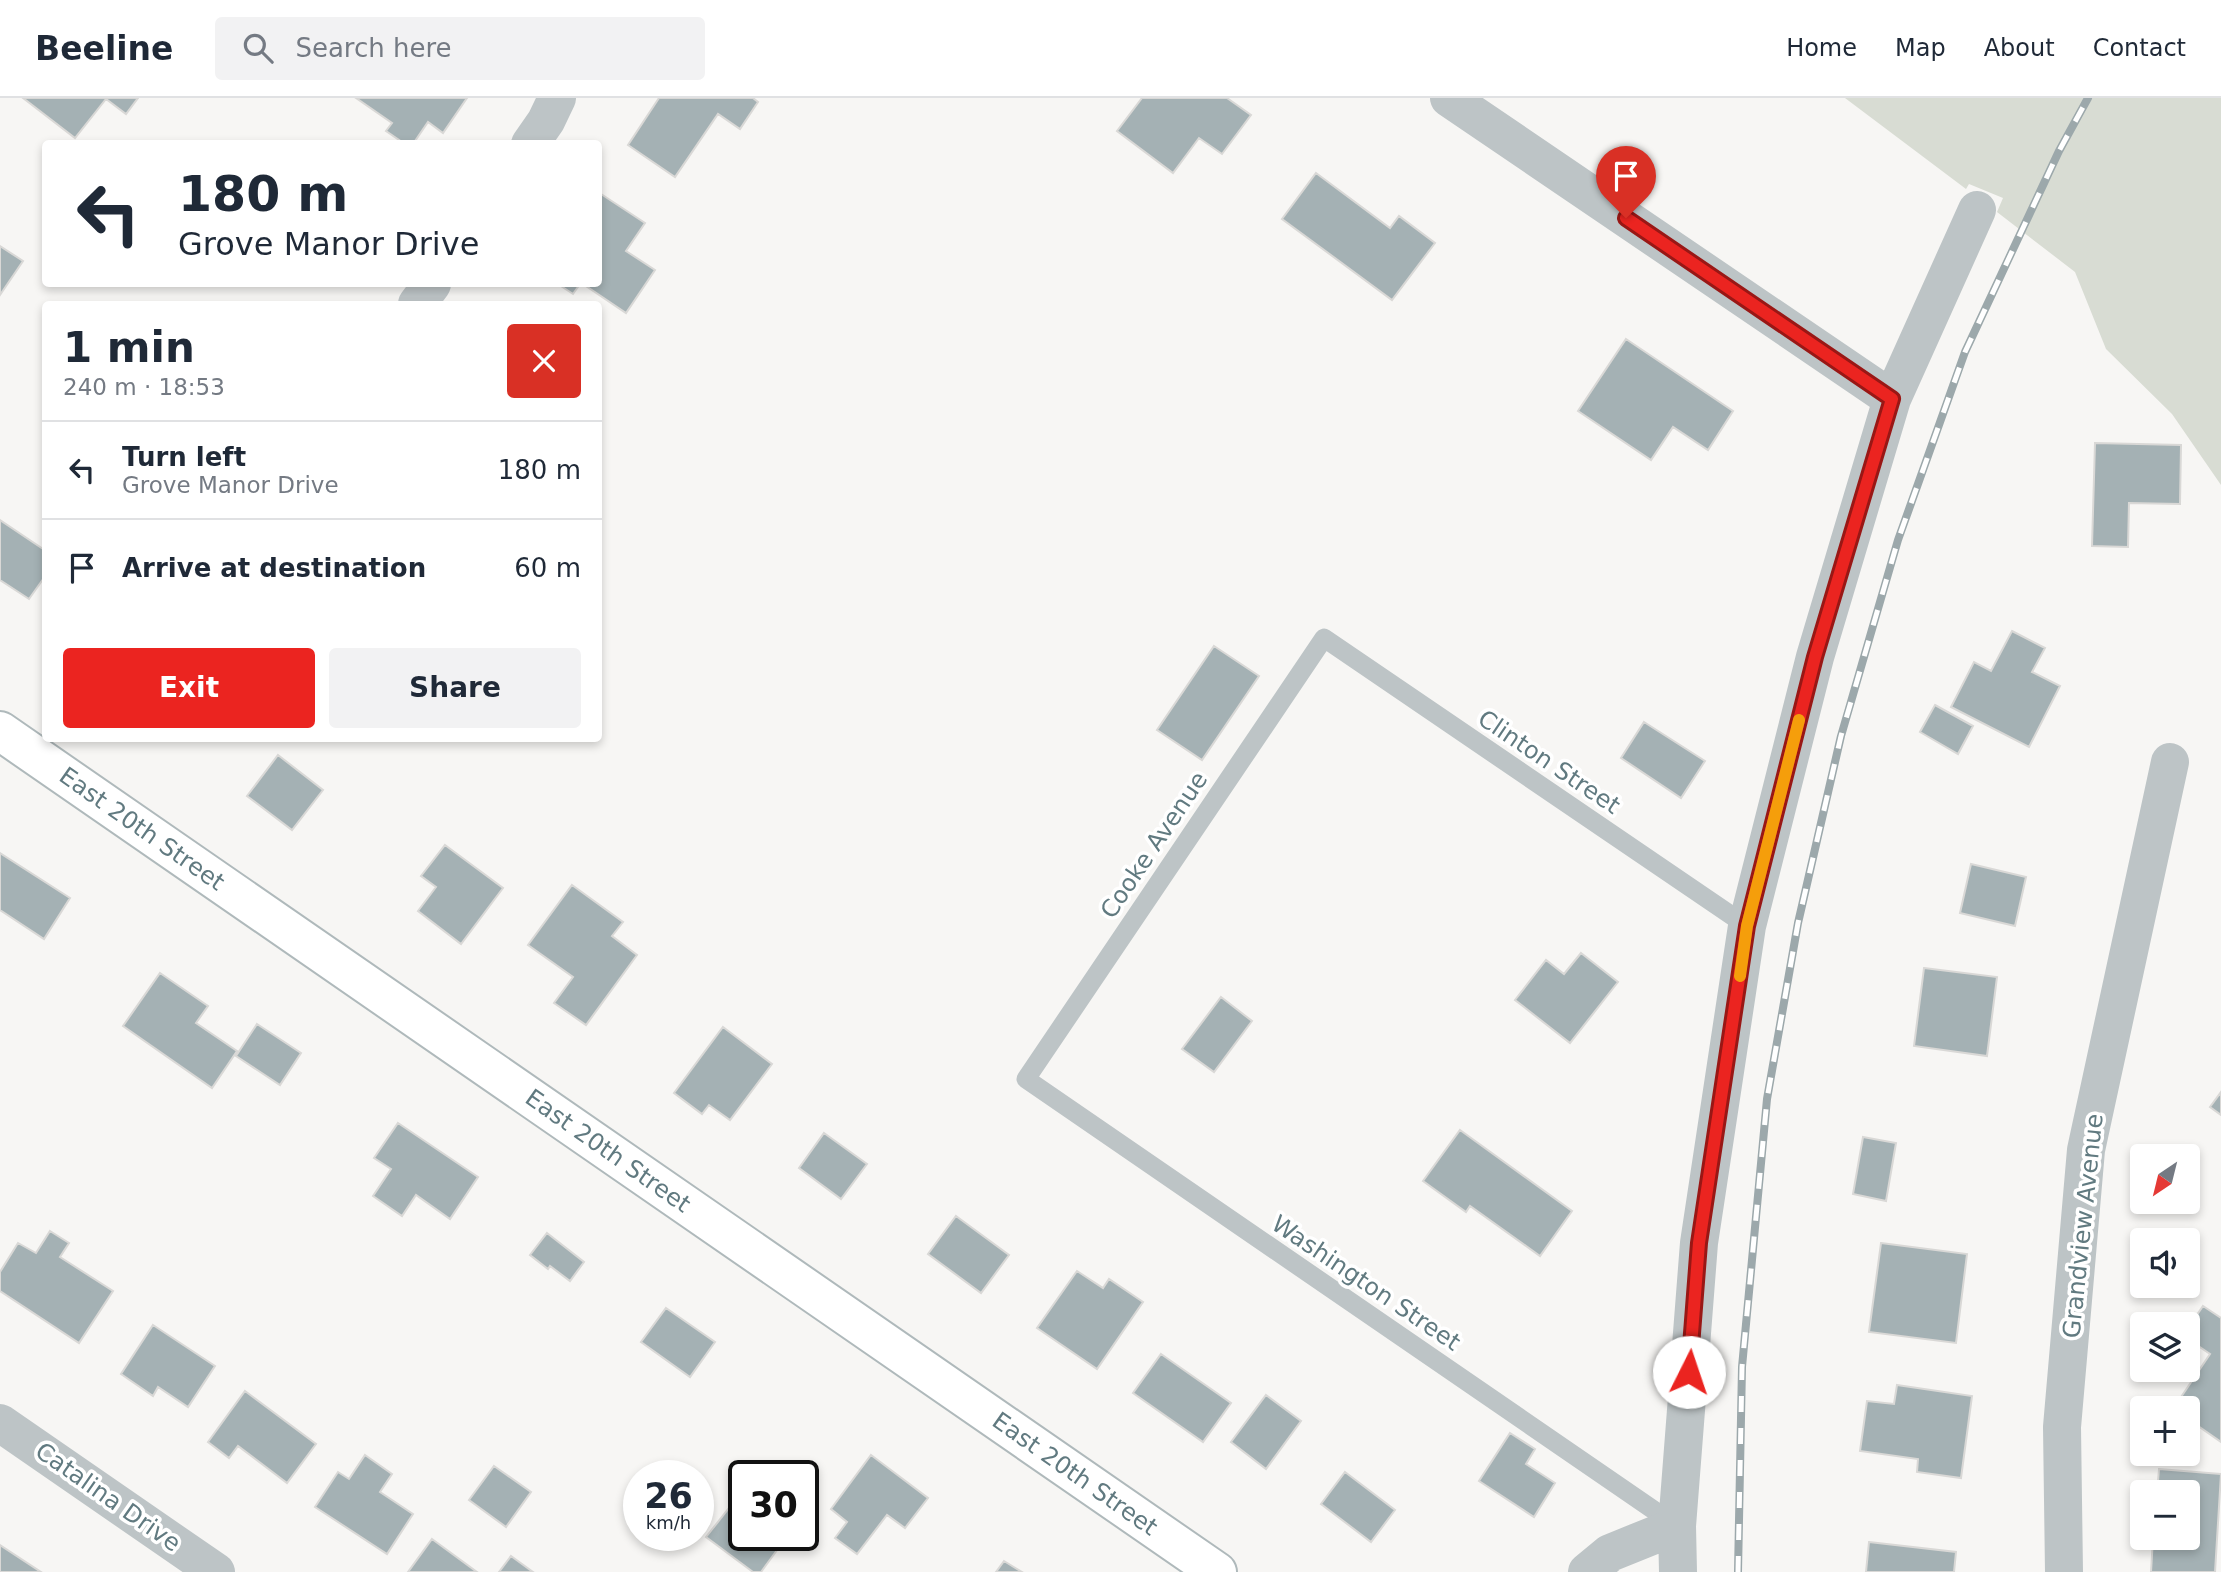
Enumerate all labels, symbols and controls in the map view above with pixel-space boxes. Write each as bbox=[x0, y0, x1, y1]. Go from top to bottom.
search box bbox=[215, 17, 705, 80]
text: Beeline bbox=[35, 29, 173, 68]
icon: search bbox=[239, 29, 277, 67]
text: Search here bbox=[295, 33, 452, 63]
text: Home bbox=[1786, 34, 1857, 62]
text: Map bbox=[1895, 34, 1946, 62]
text: About bbox=[1984, 34, 2055, 62]
text: Contact bbox=[2093, 34, 2186, 62]
pin bbox=[1596, 146, 1656, 218]
icon: arrive bbox=[1607, 157, 1645, 195]
text: 180 m bbox=[178, 166, 348, 223]
icon: left bbox=[63, 168, 154, 259]
text: Grove Manor Drive bbox=[178, 225, 479, 263]
text: 1 min bbox=[63, 323, 195, 372]
button: close bbox=[507, 324, 581, 398]
text: 240 m · 18:53 bbox=[63, 374, 225, 400]
text: Turn left bbox=[122, 442, 246, 472]
icon: left bbox=[63, 451, 101, 489]
text: 180 m bbox=[498, 455, 581, 485]
text: Grove Manor Drive bbox=[122, 472, 339, 498]
icon: arrive bbox=[63, 549, 101, 587]
text: Arrive at destination bbox=[122, 553, 426, 583]
text: 60 m bbox=[514, 553, 581, 583]
button: Exit bbox=[63, 648, 315, 728]
button: Share bbox=[329, 648, 581, 728]
street label: Clinton Street bbox=[1473, 704, 1625, 820]
street label: East 20th Street bbox=[54, 762, 230, 896]
street label: Cooke Avenue bbox=[1095, 766, 1213, 924]
street label: East 20th Street bbox=[520, 1084, 696, 1218]
street label: Grandview Avenue bbox=[2057, 1112, 2109, 1340]
north arrow bbox=[2130, 1144, 2200, 1214]
map controls bbox=[2130, 1144, 2200, 1550]
street label: Washington Street bbox=[1266, 1209, 1466, 1357]
button: sound bbox=[2130, 1228, 2200, 1298]
button: layers bbox=[2130, 1312, 2200, 1382]
position arrow bbox=[1652, 1335, 1726, 1409]
button: + bbox=[2130, 1396, 2200, 1466]
street label: East 20th Street bbox=[987, 1407, 1163, 1541]
street label: Catalina Drive bbox=[30, 1437, 186, 1557]
speed limit sign: 30 bbox=[728, 1460, 819, 1551]
text: 26 bbox=[644, 1476, 693, 1516]
button: − bbox=[2130, 1480, 2200, 1550]
text: km/h bbox=[646, 1512, 691, 1533]

